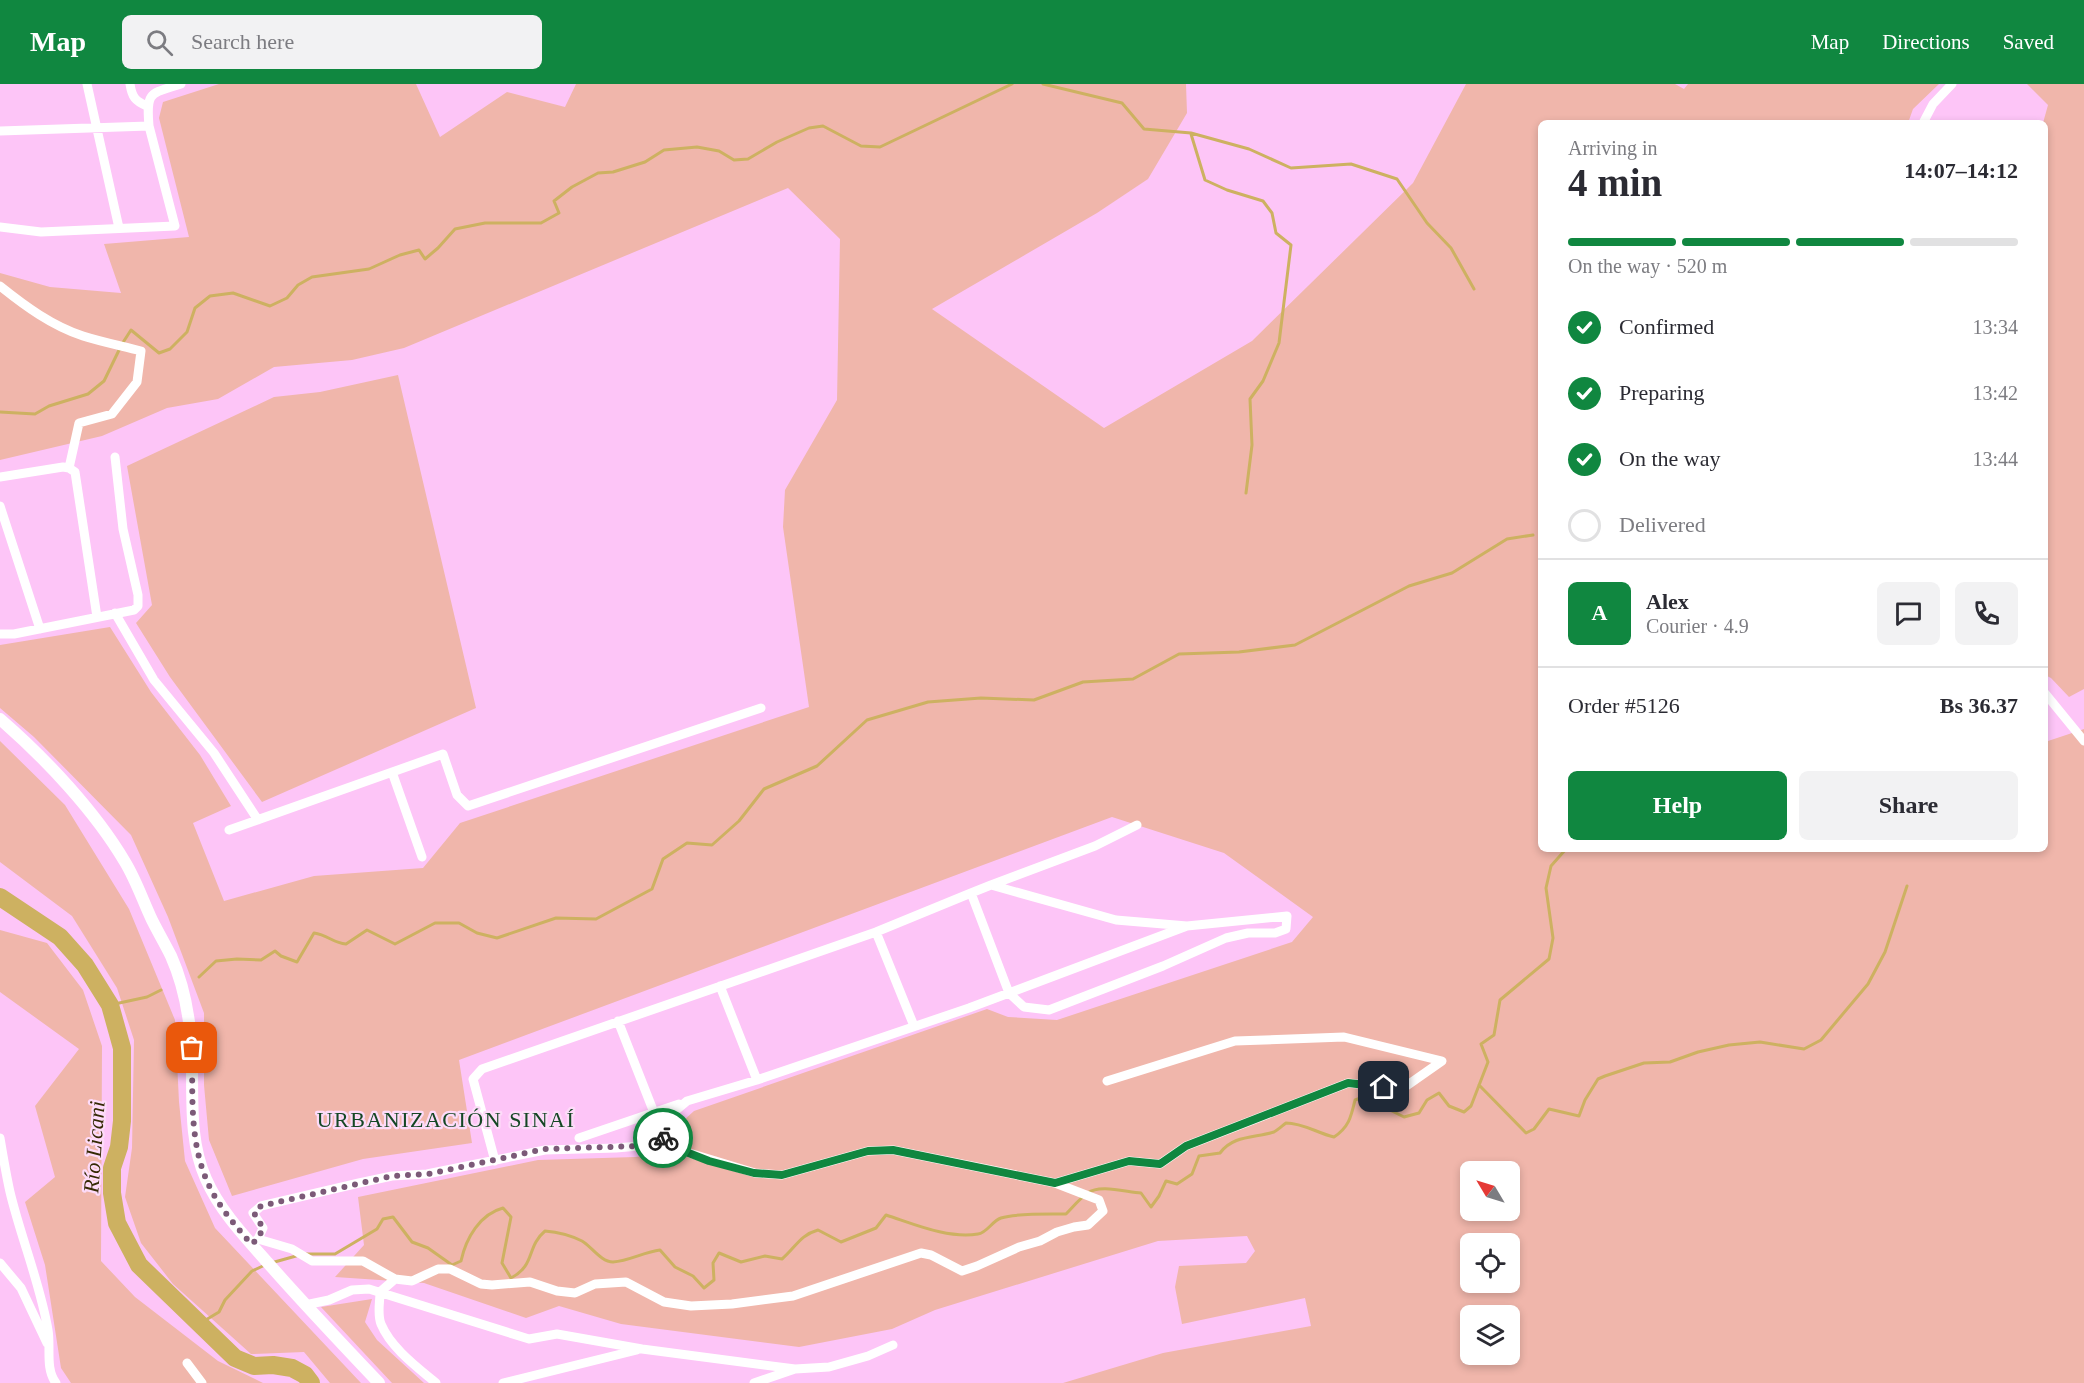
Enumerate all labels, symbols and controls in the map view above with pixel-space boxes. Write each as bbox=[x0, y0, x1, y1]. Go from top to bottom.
search box bbox=[122, 15, 542, 69]
text: Map bbox=[30, 26, 86, 57]
icon: search bbox=[143, 26, 176, 59]
text: Search here bbox=[191, 29, 294, 54]
text: Map bbox=[1811, 30, 1849, 54]
text: Directions bbox=[1882, 30, 1970, 54]
text: Saved bbox=[2003, 30, 2054, 54]
text: Arriving in bbox=[1568, 137, 1657, 159]
text: 14:07–14:12 bbox=[1904, 158, 2018, 183]
text: 4 min bbox=[1568, 161, 1662, 204]
text: On the way · 520 m bbox=[1568, 255, 1727, 277]
icon: check bbox=[1568, 311, 1601, 344]
text: Confirmed bbox=[1619, 314, 1714, 339]
text: 13:34 bbox=[1972, 316, 2018, 338]
icon: check bbox=[1568, 377, 1601, 410]
text: Preparing bbox=[1619, 380, 1705, 405]
text: 13:42 bbox=[1972, 382, 2018, 404]
icon: check bbox=[1568, 443, 1601, 476]
text: On the way bbox=[1619, 446, 1720, 471]
text: 13:44 bbox=[1972, 448, 2018, 470]
text: Delivered bbox=[1619, 512, 1706, 537]
button: chat bbox=[1877, 582, 1940, 645]
button: phone bbox=[1955, 582, 2018, 645]
text: Alex bbox=[1646, 589, 1689, 614]
text: A bbox=[1592, 600, 1607, 625]
text: Courier · 4.9 bbox=[1646, 615, 1749, 637]
text: Order #5126 bbox=[1568, 693, 1680, 718]
text: Bs 36.37 bbox=[1940, 693, 2018, 718]
button: Help bbox=[1568, 771, 1787, 840]
button: Share bbox=[1799, 771, 2018, 840]
pin bbox=[166, 1022, 217, 1073]
icon: bag bbox=[175, 1031, 208, 1064]
pin bbox=[1358, 1061, 1409, 1112]
icon: home bbox=[1367, 1070, 1400, 1103]
water label: Río Licani bbox=[78, 1100, 110, 1195]
district label: URBANIZACIÓN SINAÍ bbox=[317, 1107, 575, 1132]
courier bbox=[633, 1108, 693, 1168]
icon: bike bbox=[647, 1122, 680, 1155]
north arrow bbox=[1460, 1161, 1520, 1221]
map controls bbox=[1460, 1161, 1520, 1365]
button: locate bbox=[1460, 1233, 1520, 1293]
button: layers bbox=[1460, 1305, 1520, 1365]

